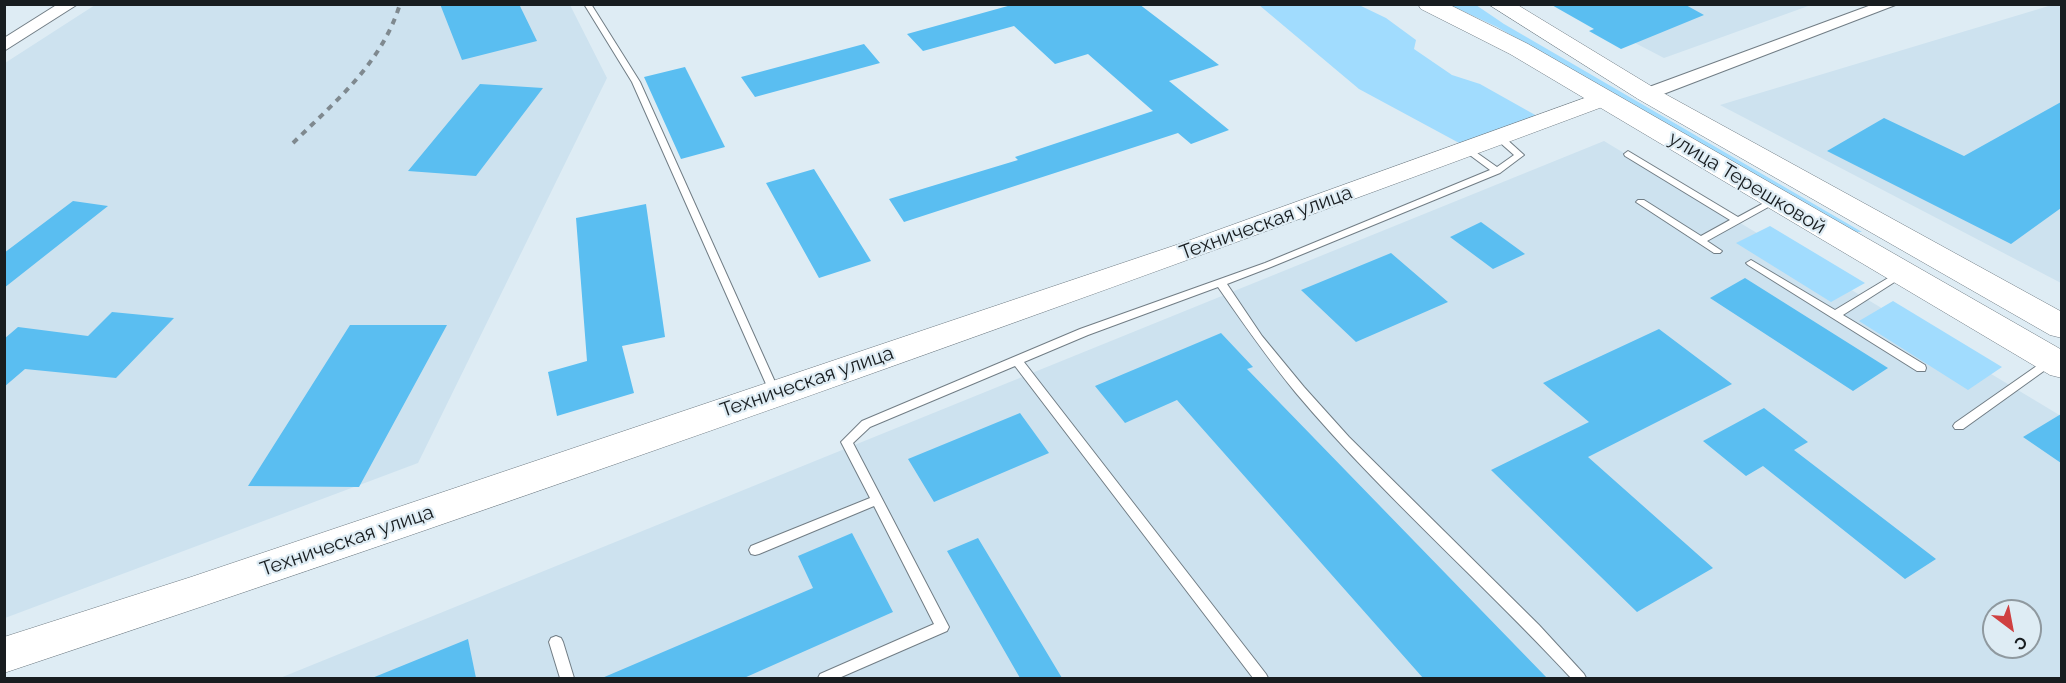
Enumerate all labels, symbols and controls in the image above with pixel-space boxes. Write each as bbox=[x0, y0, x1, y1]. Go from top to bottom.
street label: улица Терешковой bbox=[1664, 126, 1830, 240]
street label: Техническая улица bbox=[1177, 181, 1355, 265]
street label: Техническая улица bbox=[717, 341, 897, 423]
street label: Техническая улица bbox=[257, 500, 437, 582]
north arrow bbox=[1982, 599, 2042, 659]
text: С bbox=[2011, 632, 2030, 654]

